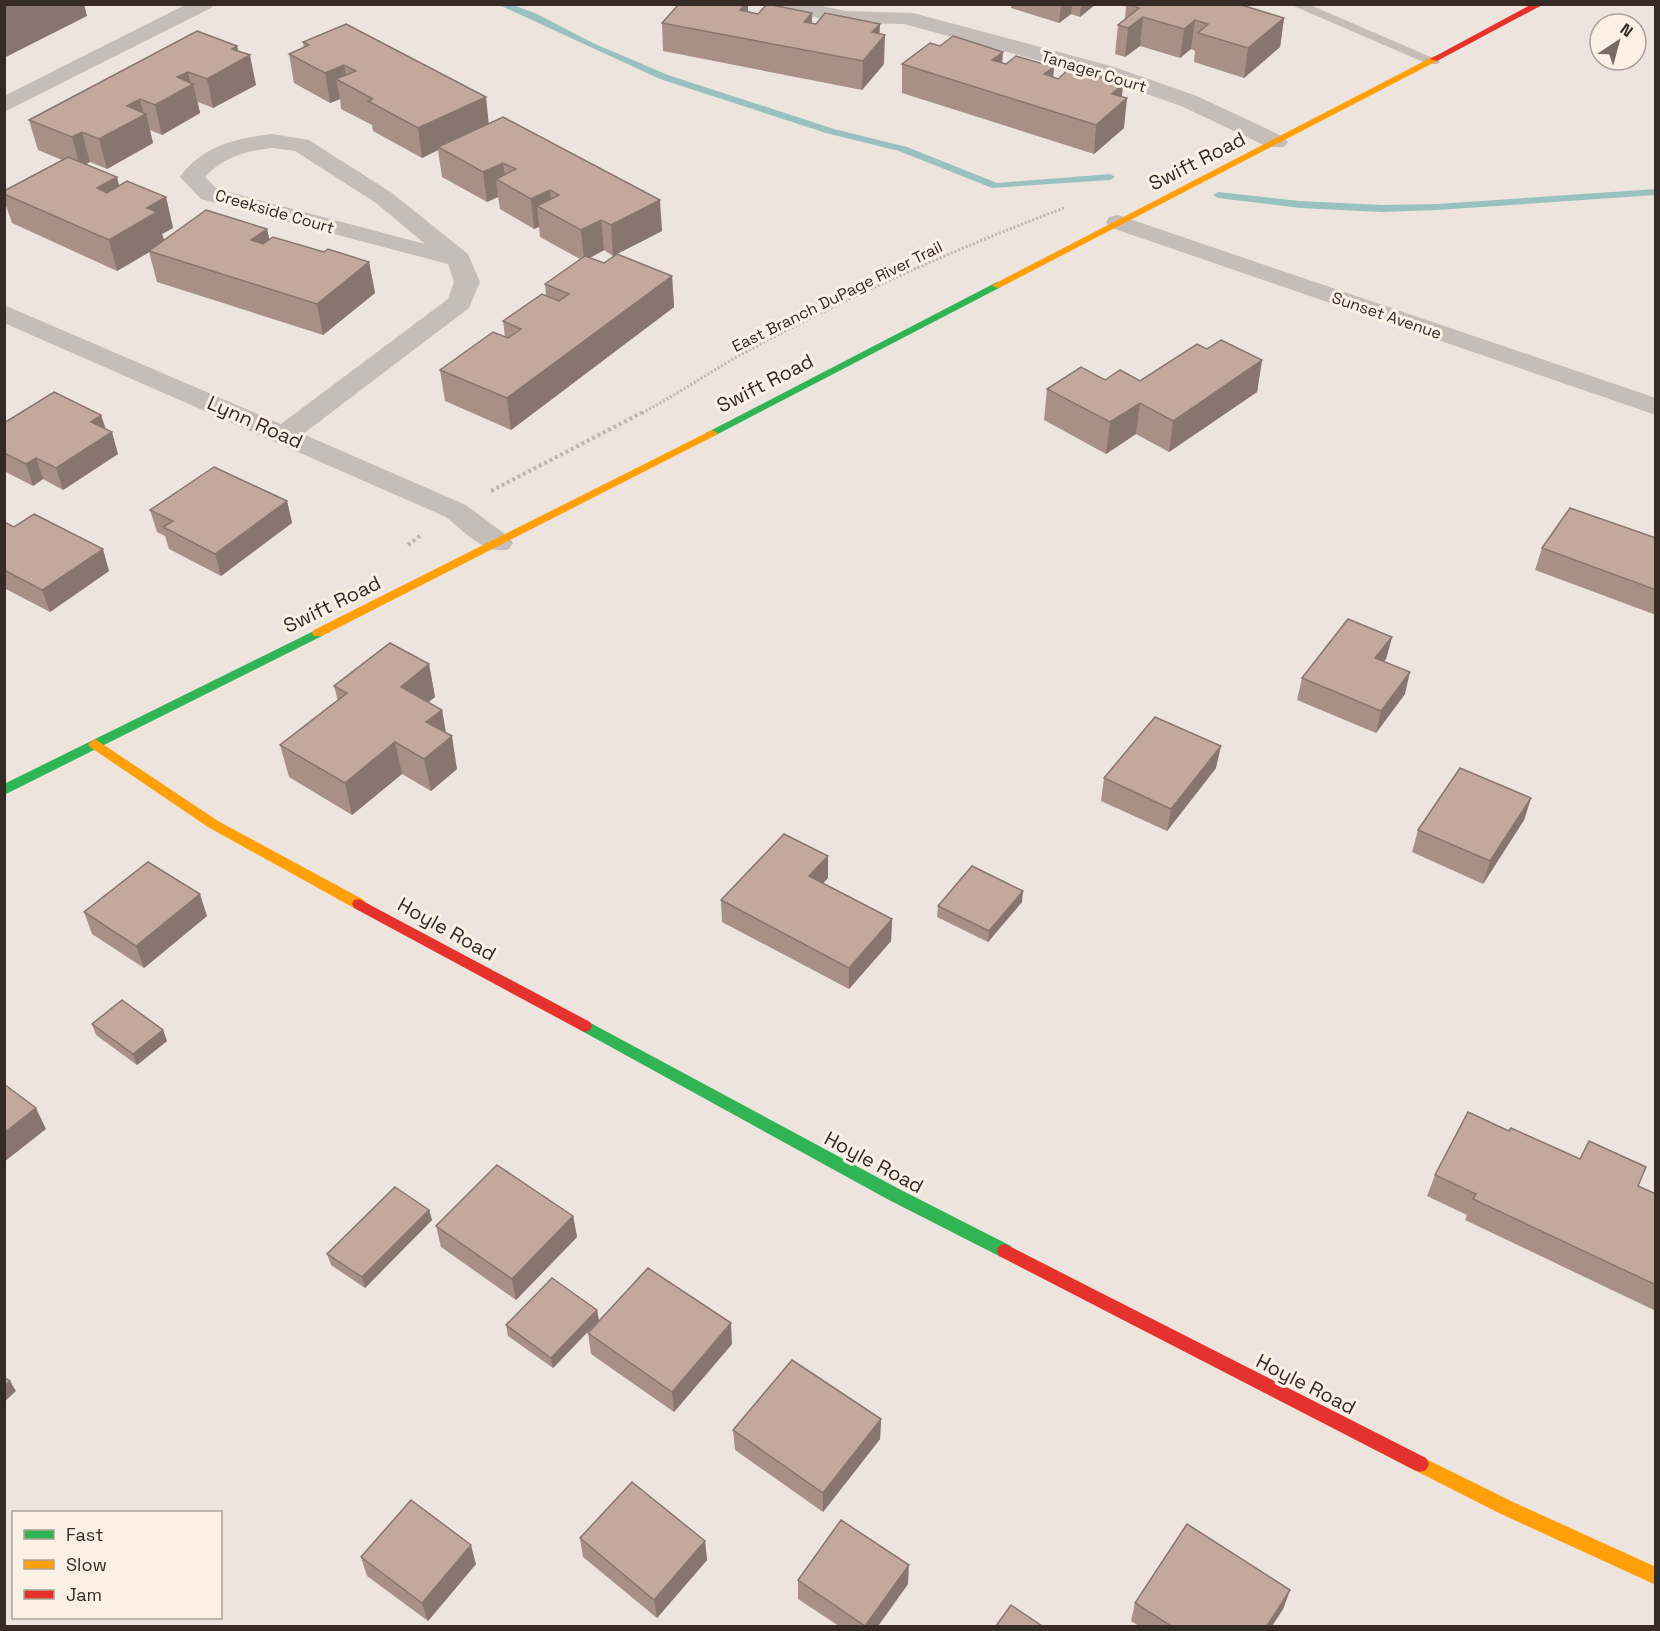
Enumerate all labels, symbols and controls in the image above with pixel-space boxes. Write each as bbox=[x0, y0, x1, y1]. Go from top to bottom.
north arrow bbox=[1588, 12, 1648, 72]
text: N bbox=[1616, 19, 1637, 42]
street label: Tanager Court bbox=[1039, 45, 1149, 97]
street label: Swift Road bbox=[1144, 126, 1250, 196]
street label: Creekside Court bbox=[213, 184, 337, 239]
street label: East Branch DuPage River Trail bbox=[728, 236, 946, 357]
street label: Sunset Avenue bbox=[1329, 287, 1445, 344]
street label: Swift Road bbox=[712, 348, 818, 418]
street label: Lynn Road bbox=[203, 389, 307, 455]
street label: Swift Road bbox=[279, 569, 385, 639]
street label: Hoyle Road bbox=[393, 891, 501, 967]
street label: Hoyle Road bbox=[820, 1125, 928, 1199]
street label: Hoyle Road bbox=[1252, 1348, 1360, 1420]
legend bbox=[12, 1511, 222, 1619]
text: Fast bbox=[66, 1523, 103, 1546]
text: Slow bbox=[66, 1553, 107, 1576]
text: Jam bbox=[66, 1583, 102, 1606]

